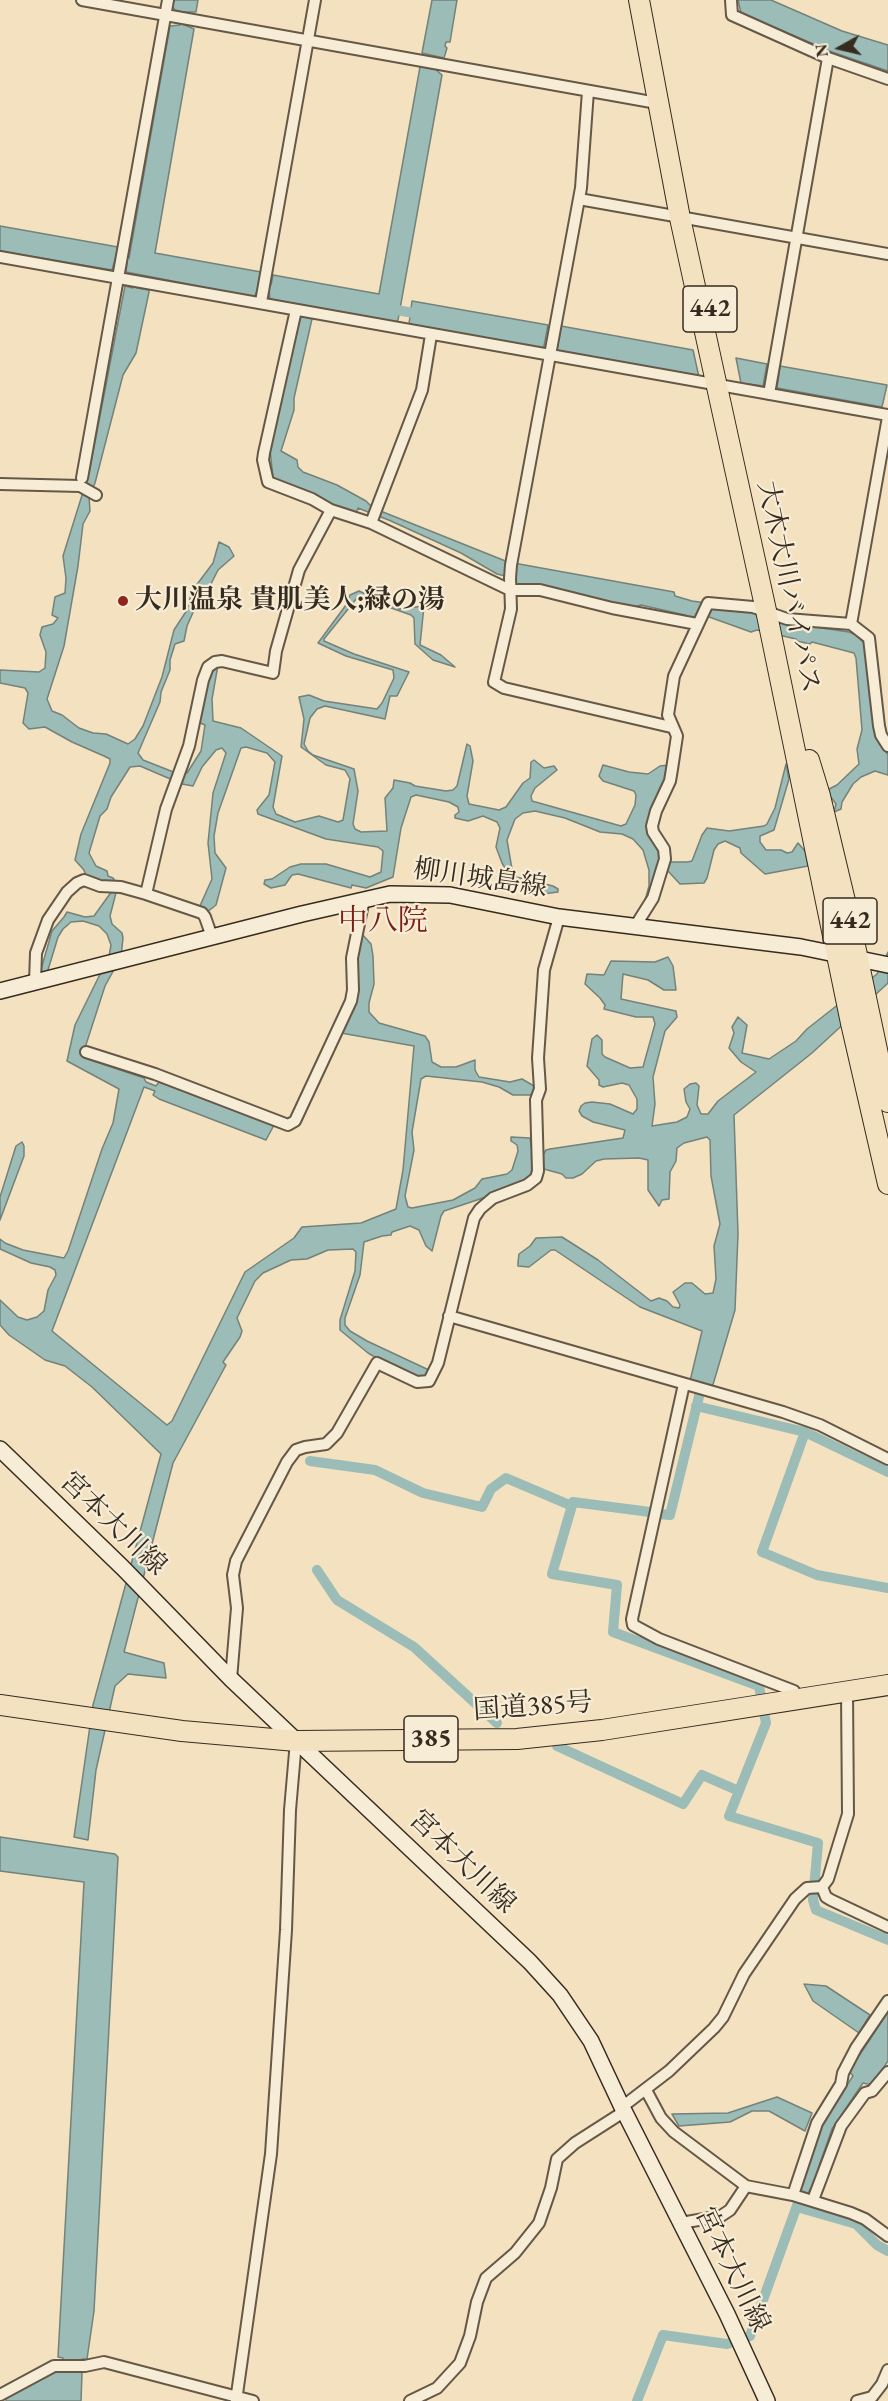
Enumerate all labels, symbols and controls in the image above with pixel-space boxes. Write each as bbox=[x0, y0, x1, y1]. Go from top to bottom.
north arrow bbox=[810, 18, 870, 78]
text: N bbox=[810, 43, 833, 58]
road number: 442 bbox=[683, 286, 737, 332]
street label: 大木大川バイパス bbox=[750, 478, 826, 696]
place label: 大川温泉 貴肌美人;緑の湯 bbox=[135, 585, 445, 617]
marker: 大川温泉 貴肌美人;緑の湯 bbox=[116, 594, 130, 608]
street label: 柳川城島線 bbox=[411, 854, 549, 904]
road number: 442 bbox=[823, 898, 877, 944]
district label: 中八院 bbox=[338, 904, 428, 940]
street label: 宮本大川線 bbox=[53, 1465, 173, 1583]
street label: 国道385号 bbox=[472, 1687, 594, 1727]
road number: 385 bbox=[404, 1716, 458, 1762]
street label: 宮本大川線 bbox=[402, 1803, 522, 1921]
street label: 宮本大川線 bbox=[688, 2202, 776, 2338]

